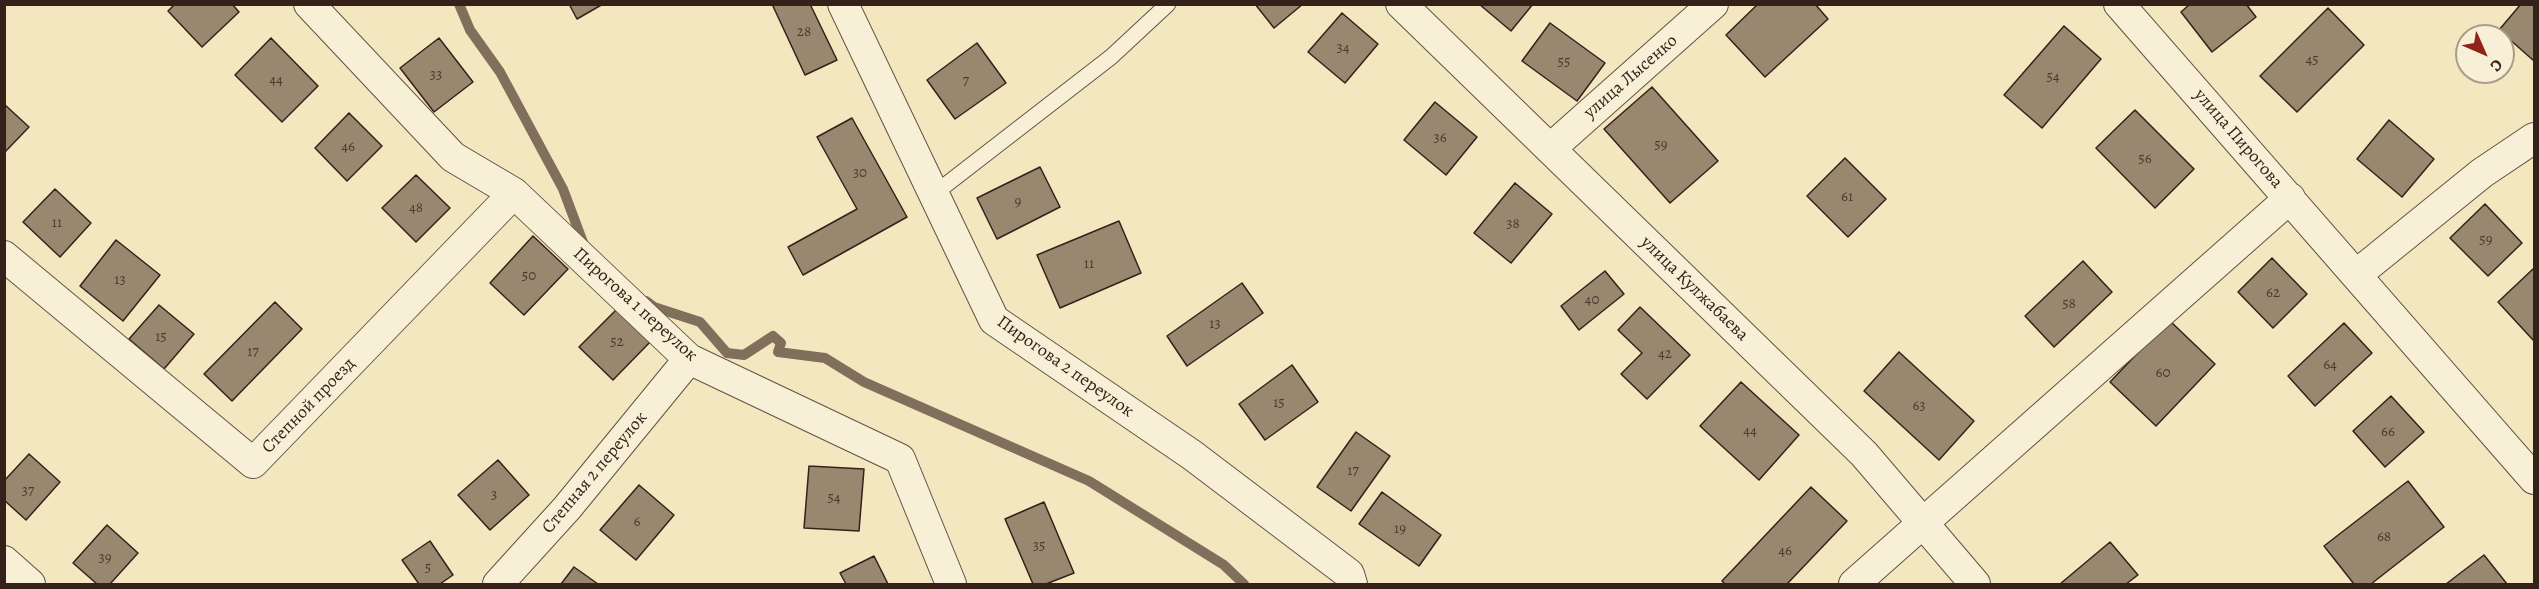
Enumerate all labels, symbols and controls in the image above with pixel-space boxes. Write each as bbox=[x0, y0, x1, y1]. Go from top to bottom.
house number: 28 bbox=[797, 23, 811, 41]
north arrow bbox=[2455, 24, 2515, 84]
street label: улица Лысенко bbox=[1580, 30, 1682, 124]
house number: 34 bbox=[1336, 39, 1350, 57]
house number: 45 bbox=[2305, 51, 2319, 69]
house number: 55 bbox=[1558, 53, 1570, 71]
text: С bbox=[2485, 54, 2508, 77]
house number: 33 bbox=[430, 66, 442, 84]
house number: 54 bbox=[2046, 68, 2060, 86]
house number: 44 bbox=[269, 71, 283, 89]
house number: 7 bbox=[963, 72, 969, 90]
street label: улица Пирогова bbox=[2189, 85, 2287, 193]
house number: 36 bbox=[1433, 129, 1447, 147]
house number: 59 bbox=[1654, 136, 1668, 154]
house number: 46 bbox=[341, 138, 355, 156]
house number: 56 bbox=[2138, 150, 2152, 168]
house number: 30 bbox=[853, 164, 867, 182]
house number: 61 bbox=[1841, 188, 1853, 206]
house number: 9 bbox=[1015, 193, 1021, 211]
house number: 48 bbox=[409, 199, 423, 217]
house number: 11 bbox=[52, 214, 62, 232]
house number: 38 bbox=[1506, 215, 1520, 233]
house number: 59 bbox=[2479, 231, 2493, 249]
street label: улица Кулжабаева bbox=[1635, 232, 1753, 346]
street label: Пирогова 1 переулок bbox=[568, 243, 702, 367]
house number: 11 bbox=[1084, 255, 1094, 273]
house number: 50 bbox=[522, 267, 536, 285]
house number: 13 bbox=[114, 271, 126, 289]
house number: 62 bbox=[2266, 284, 2280, 302]
house number: 40 bbox=[1585, 291, 1599, 309]
house number: 58 bbox=[2062, 295, 2076, 313]
street label: Пирогова 2 переулок bbox=[992, 312, 1138, 422]
house number: 13 bbox=[1209, 315, 1221, 333]
house number: 15 bbox=[155, 328, 167, 346]
house number: 52 bbox=[610, 333, 624, 351]
house number: 17 bbox=[247, 343, 259, 361]
house number: 42 bbox=[1658, 345, 1672, 363]
street label: Степной проезд bbox=[258, 354, 360, 458]
house number: 64 bbox=[2323, 356, 2337, 374]
house number: 60 bbox=[2156, 364, 2170, 382]
house number: 15 bbox=[1273, 394, 1285, 412]
house number: 63 bbox=[1912, 397, 1926, 415]
street label: Степная 2 переулок bbox=[538, 408, 652, 538]
house number: 44 bbox=[1743, 422, 1757, 440]
house number: 66 bbox=[2381, 423, 2395, 441]
house number: 17 bbox=[1347, 462, 1359, 480]
house number: 37 bbox=[22, 482, 34, 500]
house number: 3 bbox=[491, 486, 497, 504]
house number: 54 bbox=[827, 489, 841, 507]
house number: 6 bbox=[634, 513, 640, 531]
house number: 19 bbox=[1394, 520, 1406, 538]
house number: 68 bbox=[2377, 528, 2391, 546]
house number: 35 bbox=[1033, 537, 1045, 555]
house number: 46 bbox=[1778, 542, 1792, 560]
house number: 39 bbox=[98, 549, 112, 567]
house number: 5 bbox=[425, 559, 431, 577]

